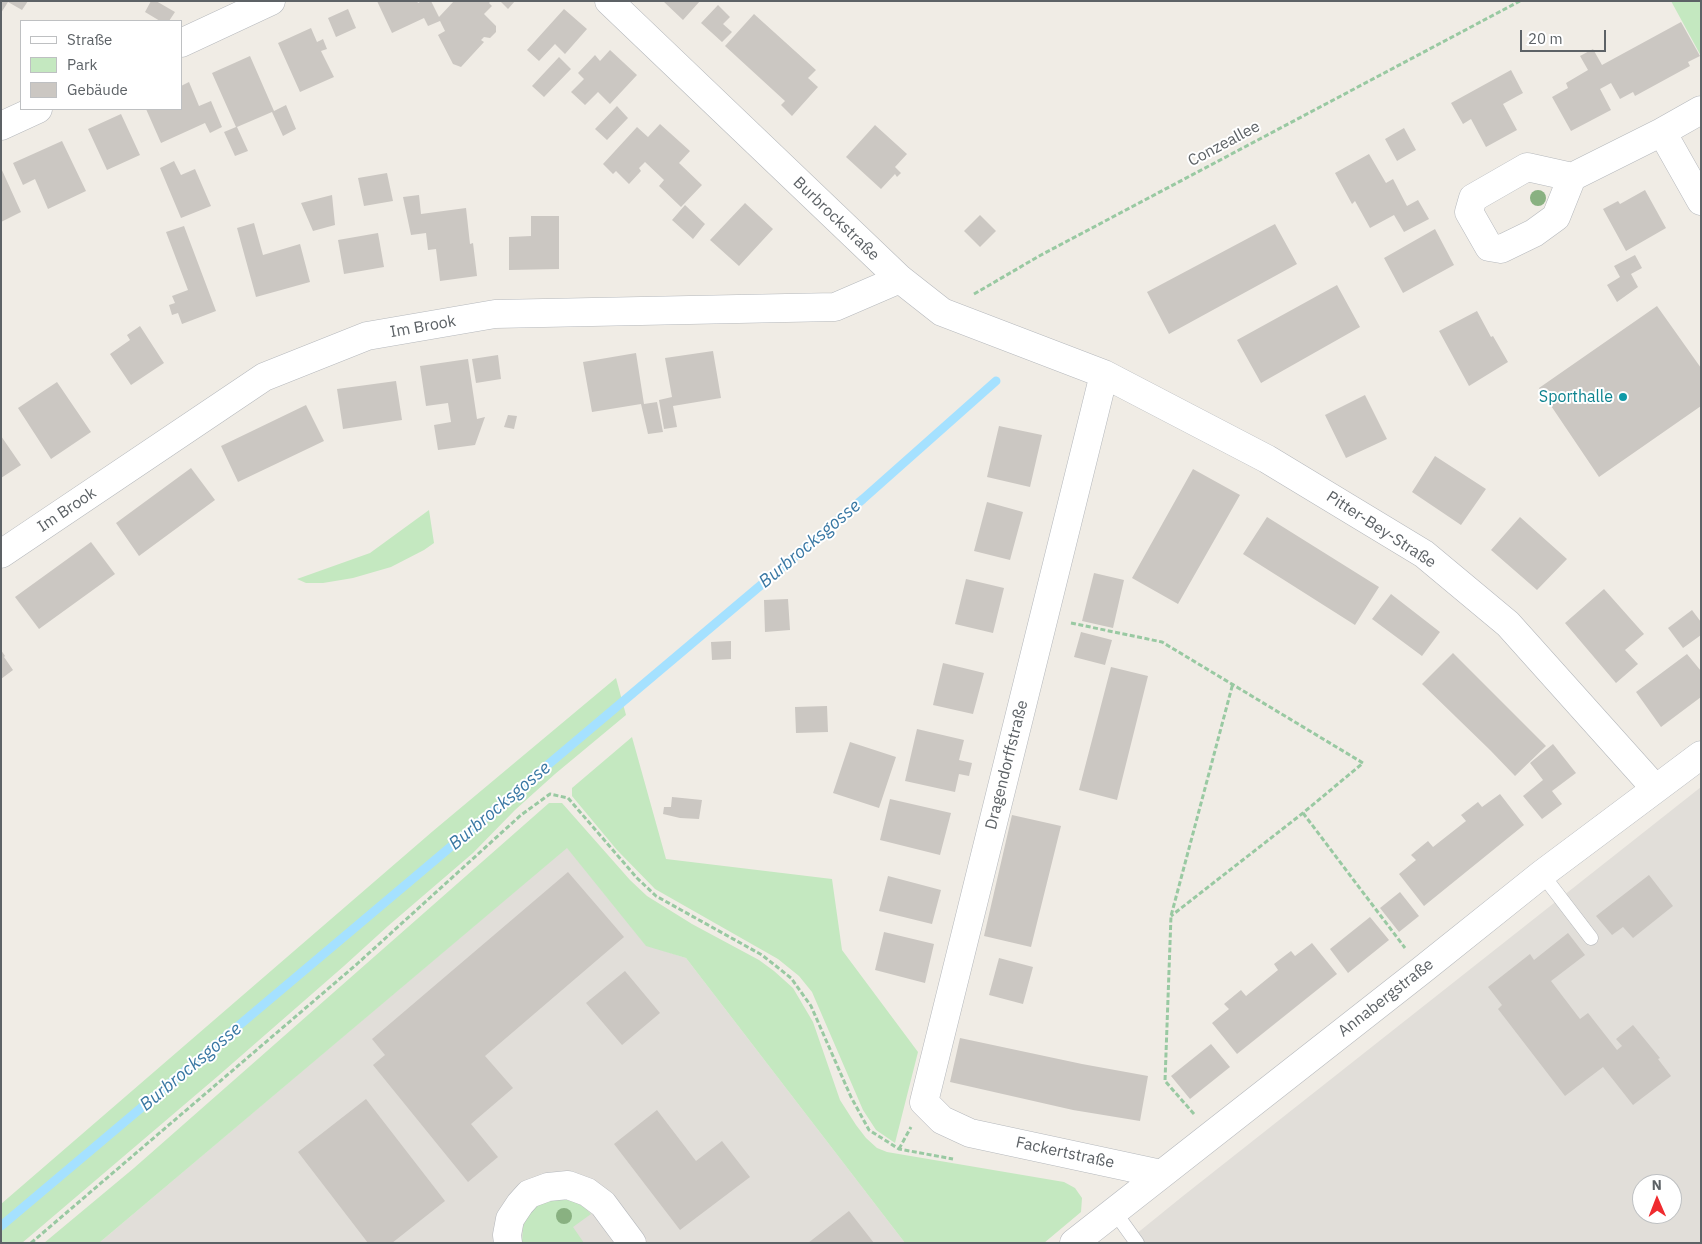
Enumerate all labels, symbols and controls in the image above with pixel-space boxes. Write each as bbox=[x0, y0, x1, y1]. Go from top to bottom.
legend bbox=[20, 20, 182, 110]
scale bar bbox=[1522, 20, 1608, 52]
text: 20 m bbox=[1528, 29, 1563, 48]
text: Straße bbox=[67, 30, 112, 49]
text: Park bbox=[67, 55, 97, 74]
text: Gebäude bbox=[67, 80, 128, 99]
street label: Conzeallee bbox=[1185, 117, 1263, 171]
street label: Burbrockstraße bbox=[789, 173, 883, 265]
street label: Im Brook bbox=[388, 312, 458, 342]
place label: Sporthalle bbox=[1539, 387, 1613, 407]
marker: Sporthalle bbox=[1617, 391, 1629, 403]
street label: Im Brook bbox=[34, 483, 100, 537]
street label: Pitter-Bey-Straße bbox=[1323, 487, 1439, 573]
water label: Burbrocksgosse bbox=[755, 495, 865, 593]
street label: Dragendorffstraße bbox=[982, 698, 1032, 832]
water label: Burbrocksgosse bbox=[445, 757, 555, 855]
street label: Annabergstraße bbox=[1335, 955, 1437, 1041]
water label: Burbrocksgosse bbox=[136, 1018, 246, 1116]
street label: Fackertstraße bbox=[1014, 1133, 1116, 1173]
north arrow bbox=[1632, 1174, 1682, 1224]
text: N bbox=[1652, 1176, 1662, 1194]

